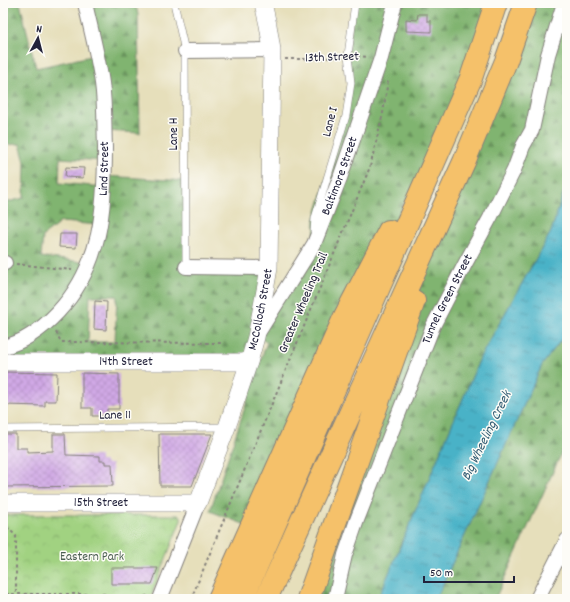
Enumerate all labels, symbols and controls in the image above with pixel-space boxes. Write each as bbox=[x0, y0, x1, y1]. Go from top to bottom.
north arrow bbox=[18, 18, 58, 58]
text: N bbox=[35, 22, 43, 38]
street label: 13th Street bbox=[305, 48, 359, 68]
street label: Lane I bbox=[318, 105, 344, 139]
street label: Lane H bbox=[165, 118, 184, 150]
street label: Baltimore Street bbox=[317, 134, 363, 218]
street label: Lind Street bbox=[94, 141, 115, 196]
street label: Greater Wheeling Trail bbox=[274, 250, 334, 356]
street label: Tunnel Green Street bbox=[417, 251, 478, 347]
street label: McColloch Street bbox=[243, 267, 278, 352]
street label: 14th Street bbox=[99, 353, 153, 372]
water label: Big Wheeling Creek bbox=[457, 387, 518, 484]
street label: Lane 11 bbox=[99, 406, 131, 426]
street label: 15th Street bbox=[74, 494, 128, 513]
park label: Eastern Park bbox=[60, 548, 124, 567]
scale bar bbox=[424, 558, 514, 584]
text: 50 m bbox=[430, 565, 453, 582]

